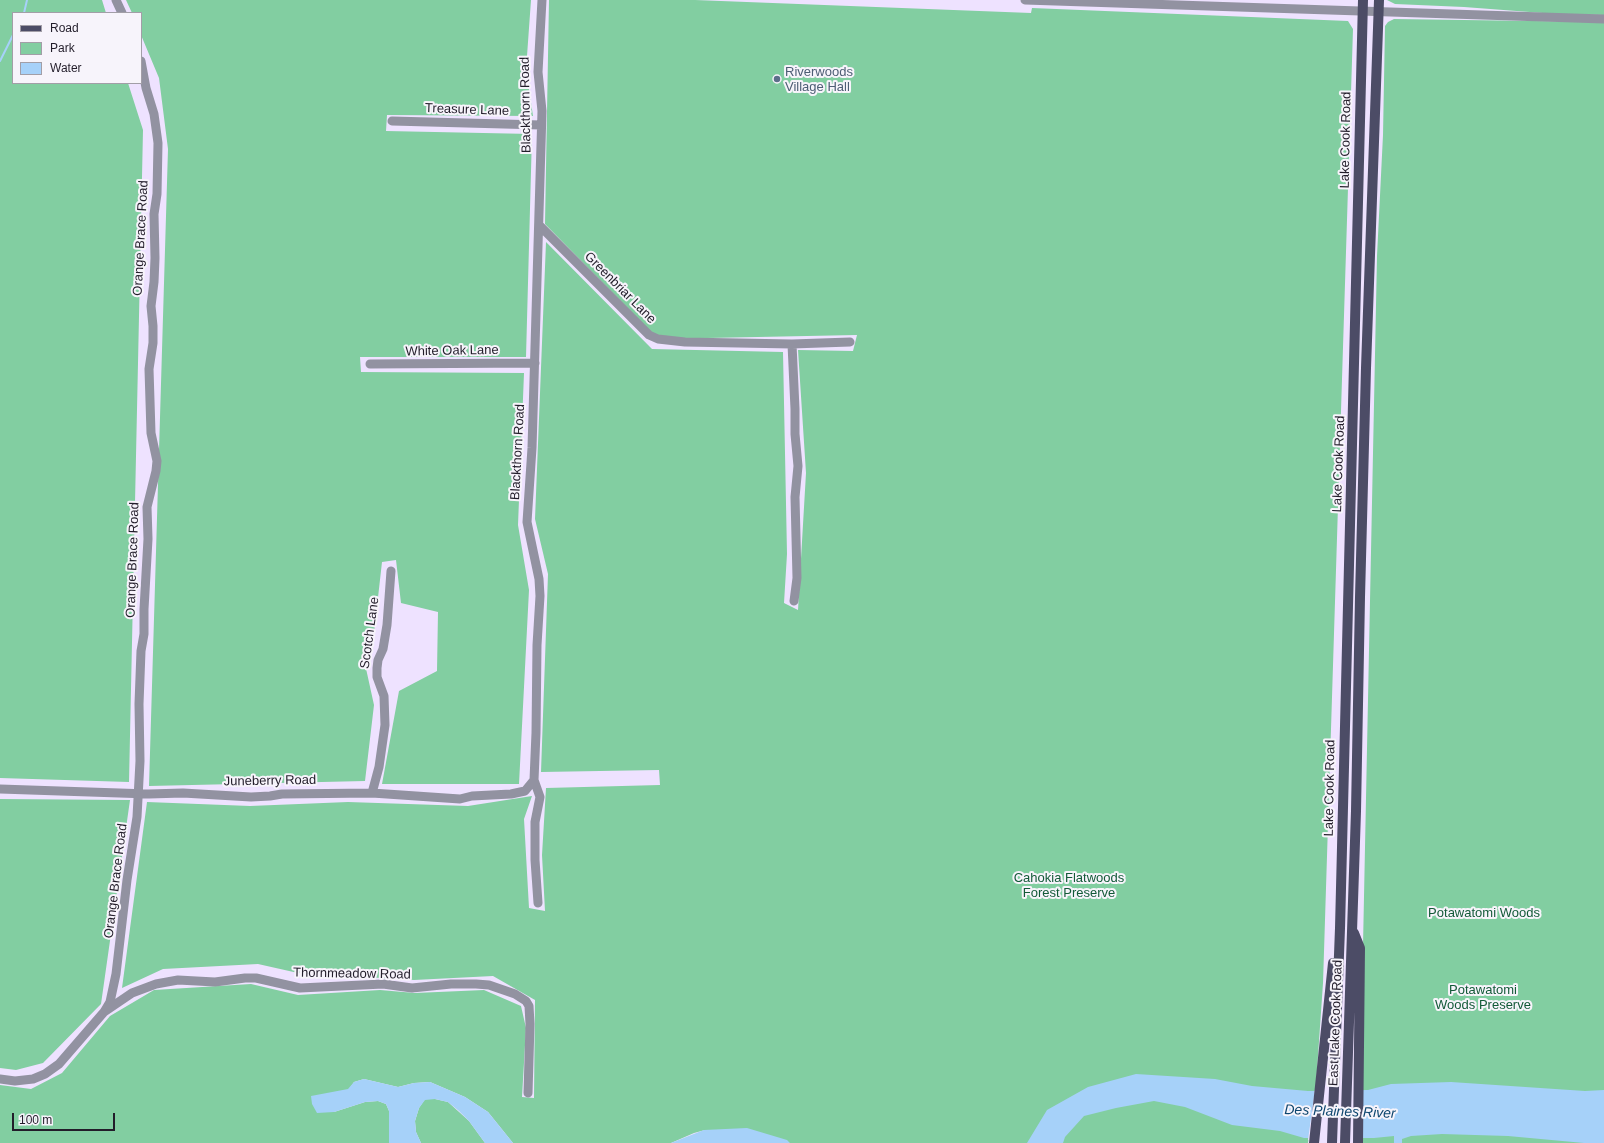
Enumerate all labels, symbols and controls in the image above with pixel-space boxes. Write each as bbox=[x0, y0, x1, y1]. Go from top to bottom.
legend bbox=[12, 12, 142, 84]
text: Road bbox=[50, 21, 79, 35]
text: Park bbox=[50, 41, 75, 55]
street label: Blackthorn Road bbox=[517, 57, 535, 153]
text: Water bbox=[50, 61, 82, 75]
place label: Riverwoods Village Hall bbox=[785, 64, 853, 95]
marker: Riverwoods Village Hall bbox=[772, 74, 782, 84]
street label: Lake Cook Road bbox=[1337, 91, 1355, 189]
street label: Treasure Lane bbox=[425, 101, 509, 119]
street label: Orange Brace Road bbox=[130, 180, 152, 296]
street label: Greenbriar Lane bbox=[581, 249, 659, 327]
street label: White Oak Lane bbox=[405, 342, 499, 360]
street label: Blackthorn Road bbox=[508, 404, 528, 500]
street label: Lake Cook Road bbox=[1330, 415, 1348, 513]
street label: Orange Brace Road bbox=[123, 502, 143, 618]
street label: Scotch Lane bbox=[357, 596, 383, 670]
street label: Lake Cook Road bbox=[1321, 739, 1339, 837]
street label: Juneberry Road bbox=[224, 772, 316, 790]
street label: Orange Brace Road bbox=[101, 823, 131, 939]
park label: Cahokia Flatwoods Forest Preserve bbox=[1014, 870, 1124, 901]
park label: Potawatomi Woods bbox=[1428, 905, 1540, 921]
street label: East Lake Cook Road bbox=[1326, 960, 1346, 1086]
street label: Thornmeadow Road bbox=[293, 965, 411, 983]
park label: Potawatomi Woods Preserve bbox=[1435, 982, 1531, 1013]
water label: Des Plaines River bbox=[1284, 1102, 1396, 1122]
scale bar bbox=[14, 1105, 117, 1131]
text: 100 m bbox=[19, 1113, 52, 1127]

